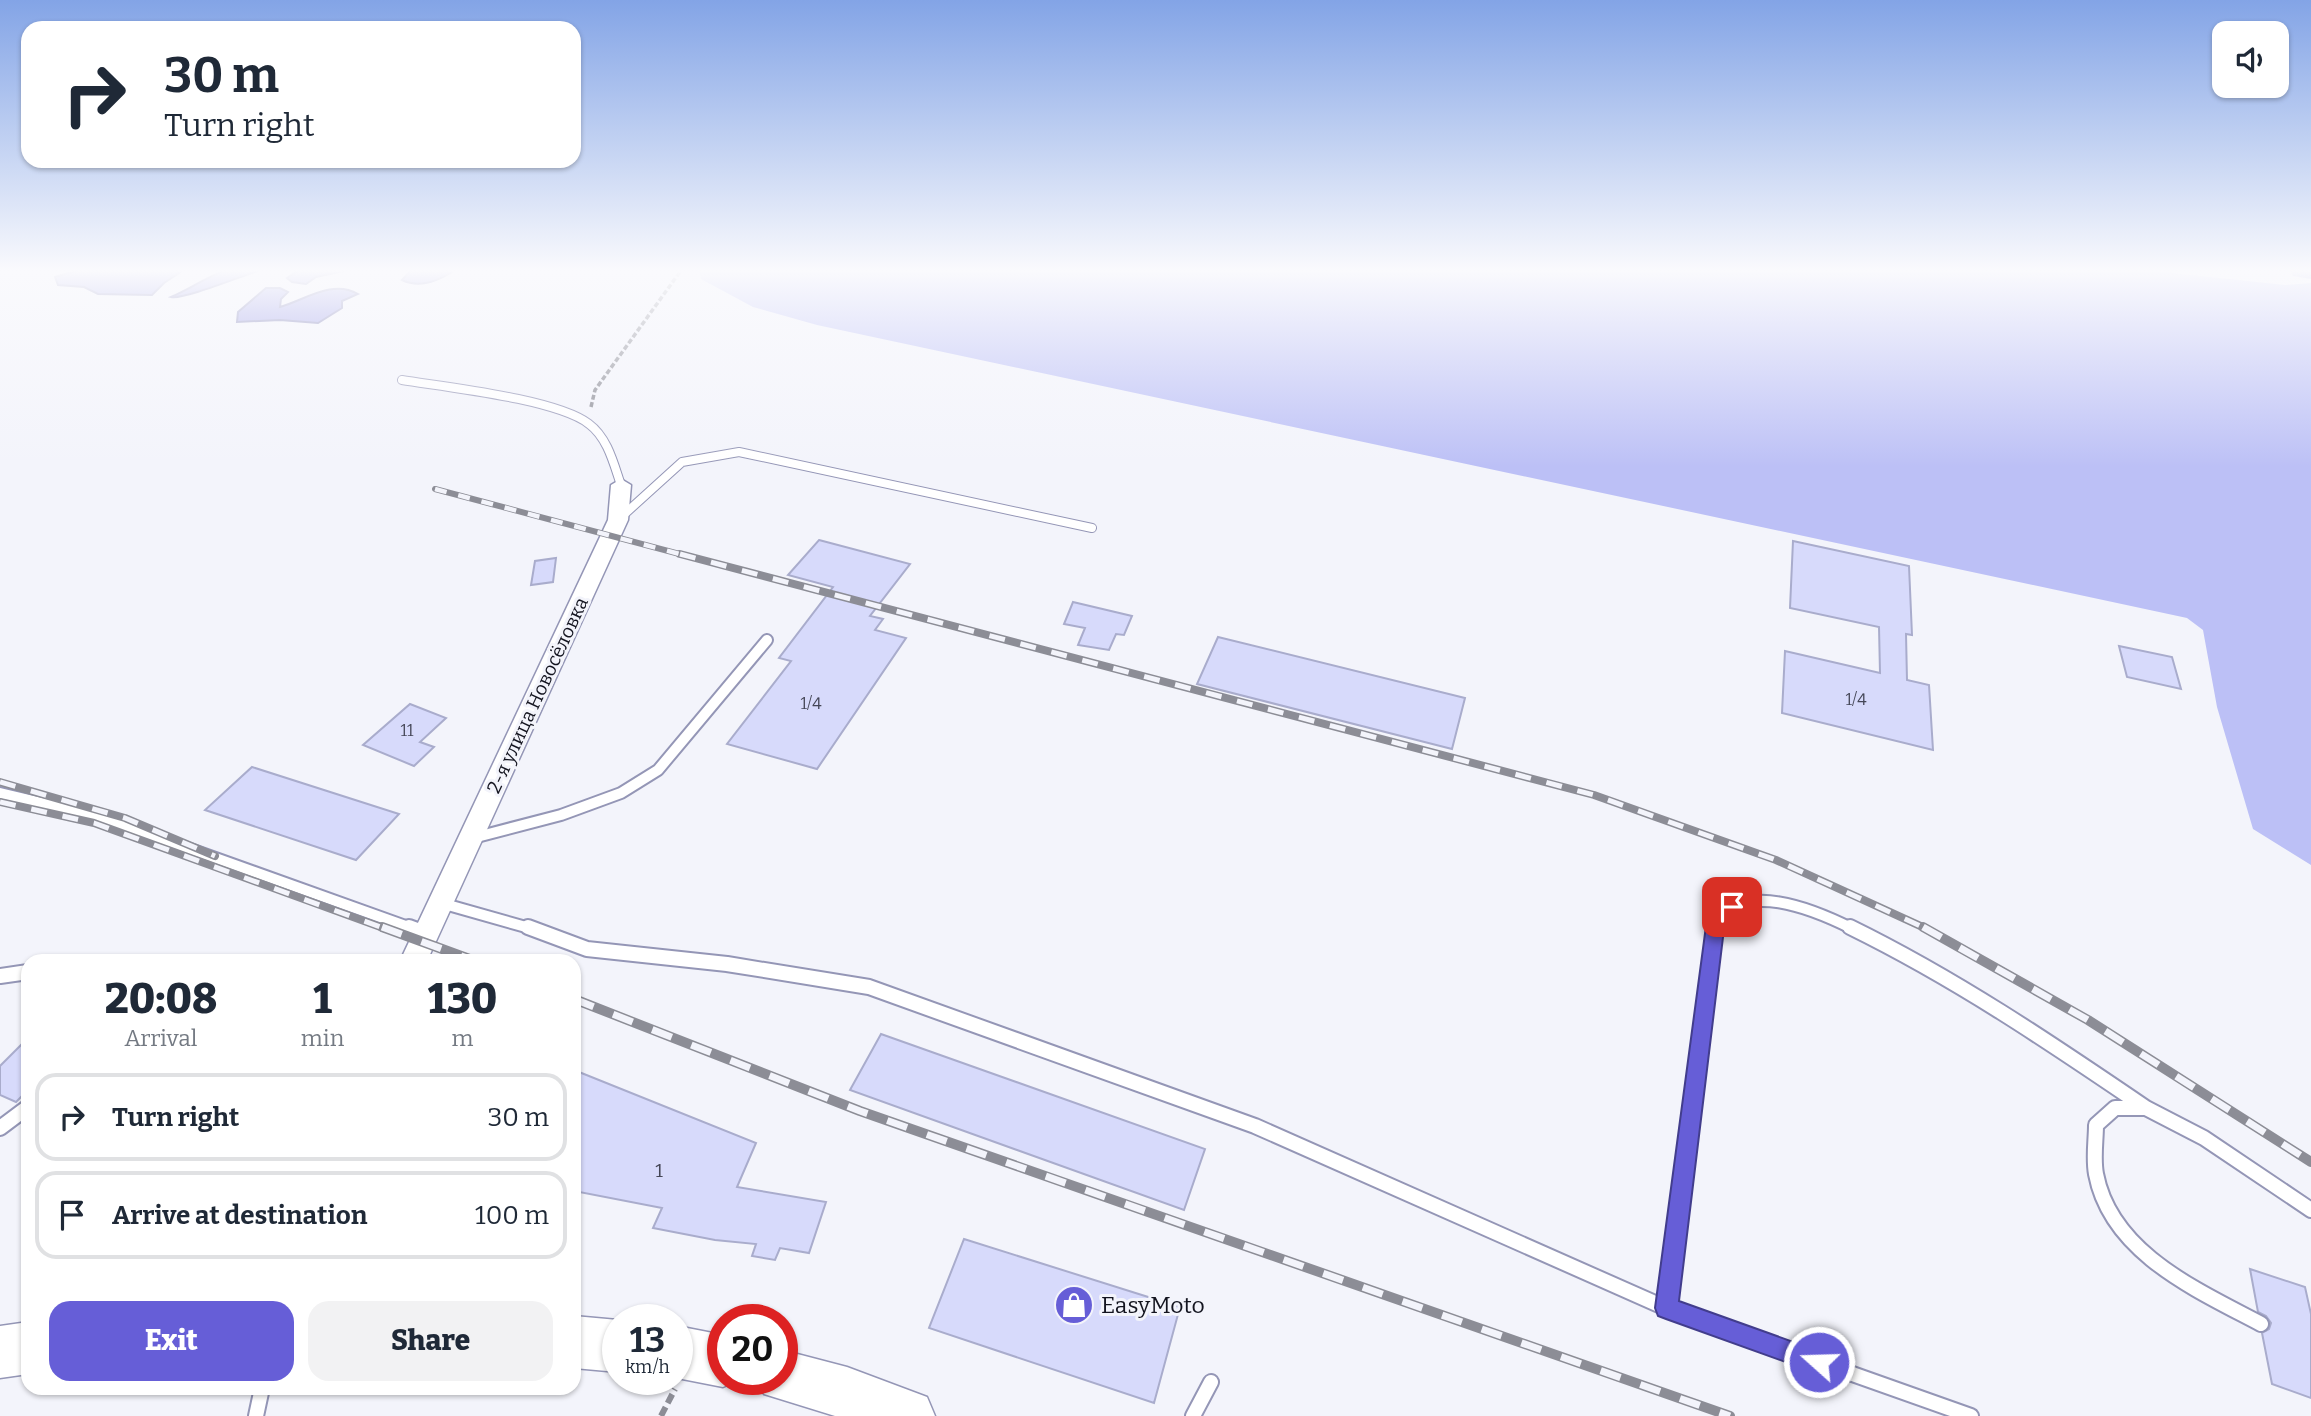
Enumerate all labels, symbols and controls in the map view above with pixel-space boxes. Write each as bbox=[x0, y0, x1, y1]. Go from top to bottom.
map controls bbox=[2212, 21, 2289, 98]
button: sound bbox=[2212, 21, 2289, 98]
text: 30 m bbox=[164, 46, 279, 105]
icon: right bbox=[49, 49, 140, 140]
text: Turn right bbox=[164, 106, 315, 144]
street label: 2-я улица Новосёловка bbox=[482, 593, 593, 797]
house number: 1/4 bbox=[1846, 690, 1867, 709]
house number: 1/4 bbox=[801, 694, 822, 713]
house number: 11 bbox=[401, 721, 414, 740]
pin bbox=[1702, 877, 1762, 937]
icon: arrive bbox=[1713, 888, 1751, 926]
text: 20:08 bbox=[105, 974, 217, 1024]
text: 1 bbox=[313, 974, 332, 1024]
text: 130 bbox=[428, 974, 497, 1024]
text: Arrival bbox=[124, 1024, 197, 1052]
text: min bbox=[301, 1024, 344, 1052]
text: m bbox=[452, 1024, 474, 1052]
icon: right bbox=[53, 1098, 91, 1136]
text: Turn right bbox=[112, 1102, 239, 1133]
text: 30 m bbox=[488, 1102, 549, 1133]
house number: 1 bbox=[655, 1159, 663, 1182]
icon: arrive bbox=[53, 1196, 91, 1234]
text: Arrive at destination bbox=[112, 1200, 367, 1231]
text: 100 m bbox=[475, 1200, 549, 1231]
shop icon: EasyMoto bbox=[1053, 1284, 1095, 1326]
place label: EasyMoto bbox=[1101, 1291, 1205, 1319]
button: Exit bbox=[49, 1301, 294, 1381]
button: Share bbox=[308, 1301, 553, 1381]
speed limit sign: 20 bbox=[707, 1304, 798, 1395]
text: 13 bbox=[630, 1319, 665, 1361]
position arrow bbox=[1782, 1325, 1856, 1399]
text: km/h bbox=[625, 1356, 670, 1378]

